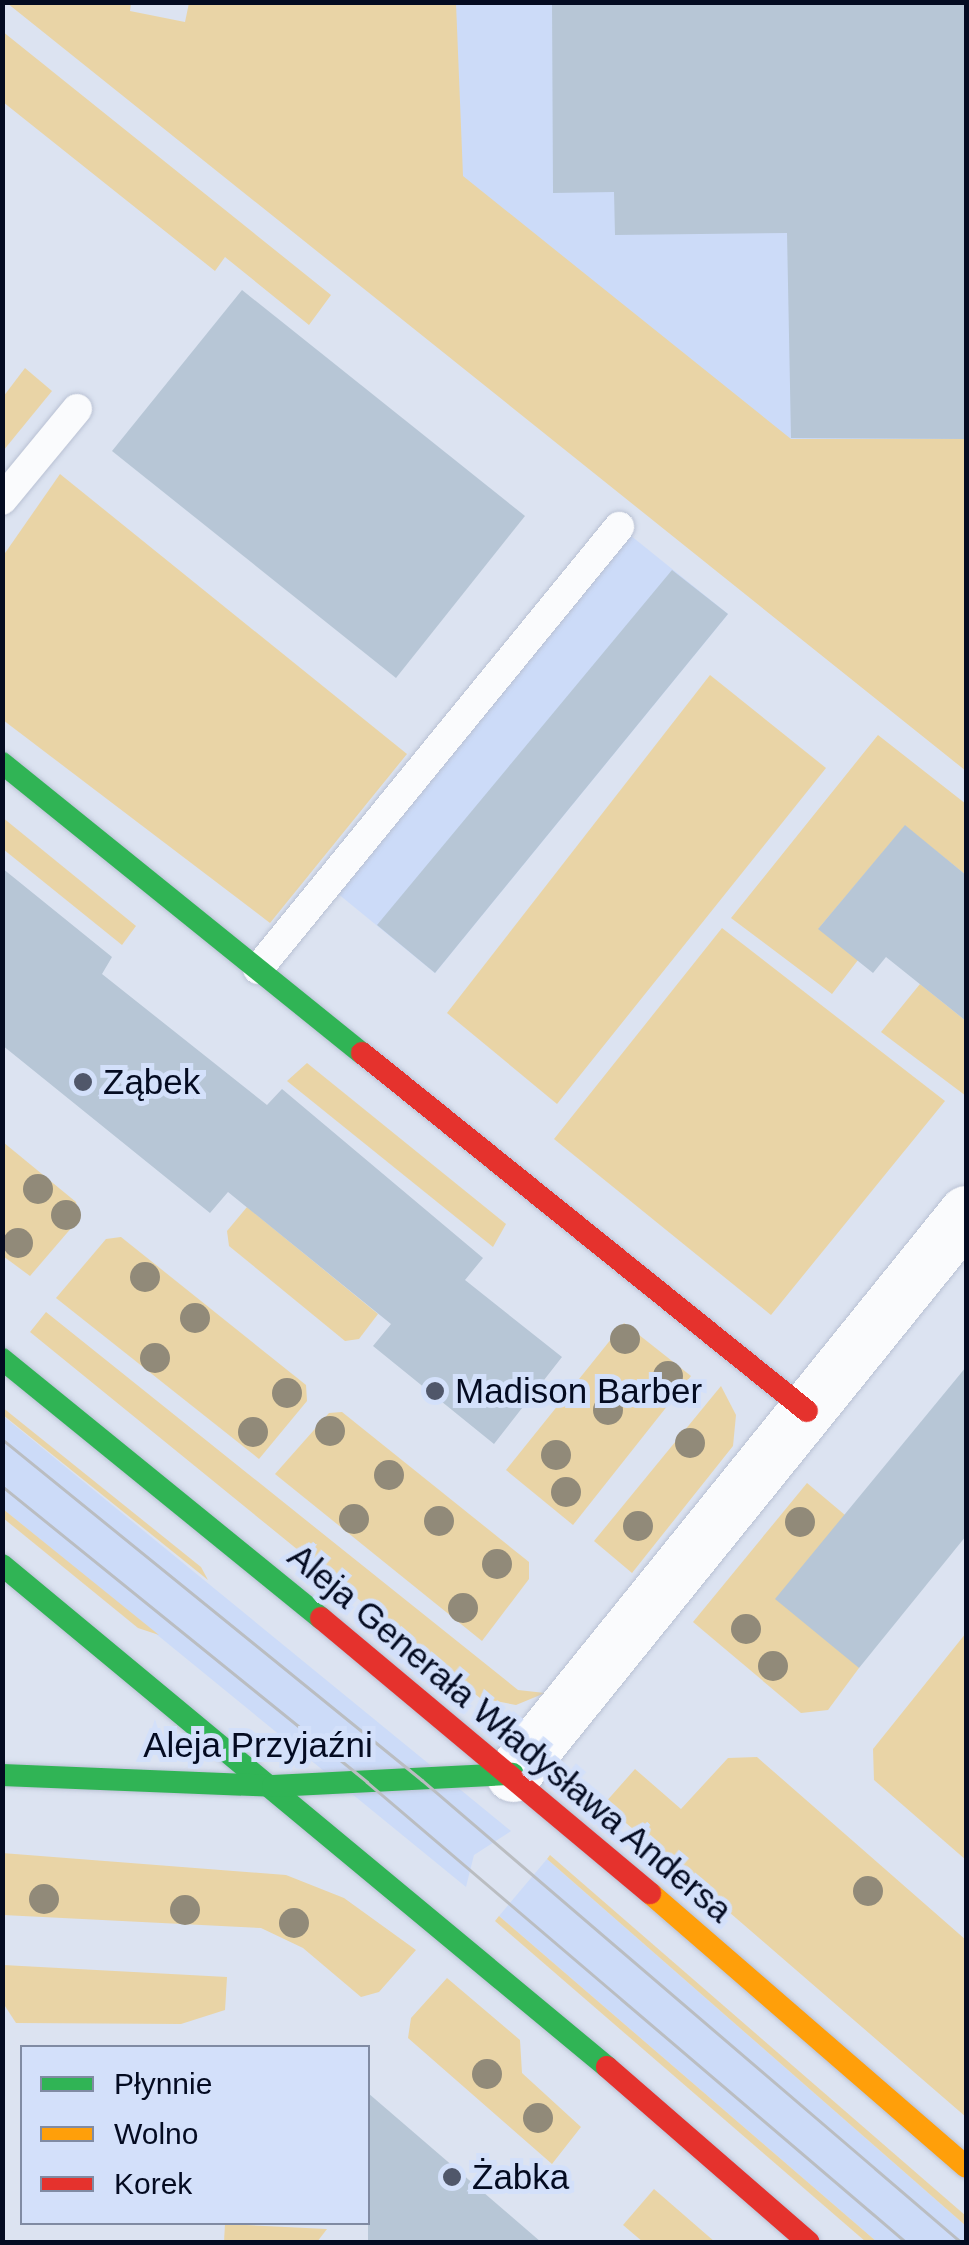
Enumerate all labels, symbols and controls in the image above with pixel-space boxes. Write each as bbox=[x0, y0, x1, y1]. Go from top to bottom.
place label: Ząbek bbox=[103, 1061, 200, 1103]
marker: Ząbek bbox=[72, 1071, 94, 1093]
place label: Madison Barber bbox=[455, 1370, 702, 1412]
marker: Madison Barber bbox=[424, 1380, 446, 1402]
street label: Aleja Generała Władysława Andersa bbox=[279, 1534, 741, 1932]
street label: Aleja Przyjaźni bbox=[143, 1724, 373, 1766]
legend bbox=[20, 2045, 370, 2225]
text: Płynnie bbox=[114, 2067, 212, 2100]
text: Wolno bbox=[114, 2117, 199, 2150]
place label: Żabka bbox=[472, 2156, 569, 2198]
marker: Żabka bbox=[441, 2166, 463, 2188]
text: Korek bbox=[114, 2167, 192, 2200]

